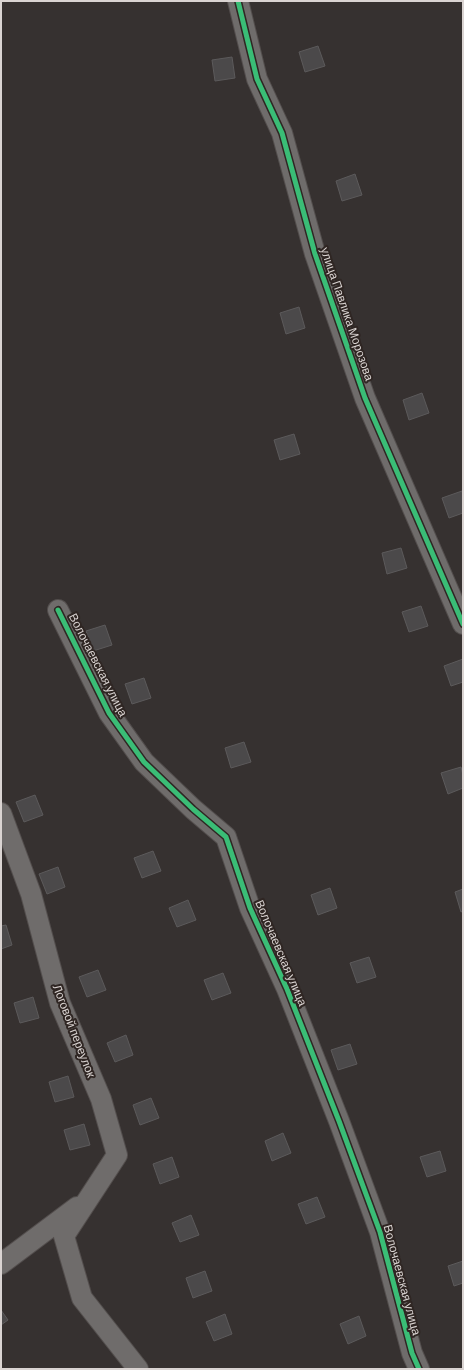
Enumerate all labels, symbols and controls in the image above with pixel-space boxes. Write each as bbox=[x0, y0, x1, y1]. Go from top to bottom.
street label: улица Павлика Морозова bbox=[318, 245, 377, 383]
street label: Волочаевская улица bbox=[66, 611, 131, 719]
street label: Волочаевская улица bbox=[252, 897, 311, 1008]
street label: Логовой переулок bbox=[50, 982, 99, 1080]
street label: Волочаевская улица bbox=[381, 1223, 425, 1337]

